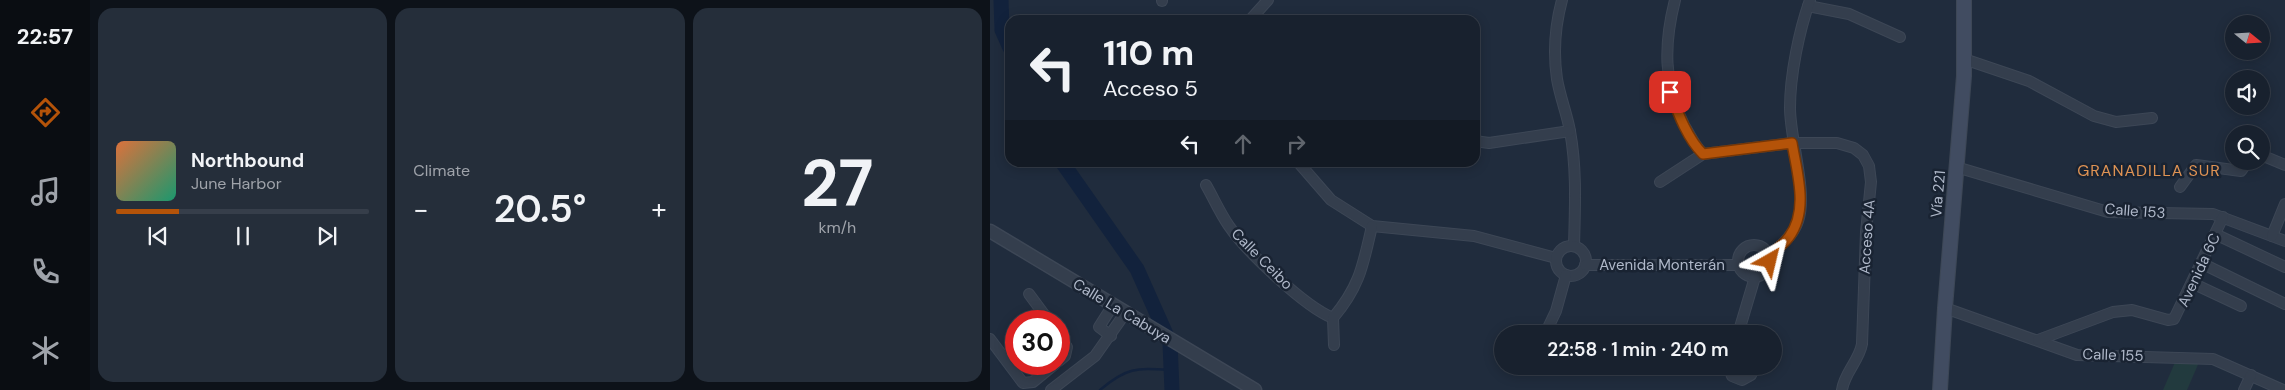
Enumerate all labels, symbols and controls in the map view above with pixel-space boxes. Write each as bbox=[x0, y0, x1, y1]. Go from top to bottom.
north arrow bbox=[2225, 15, 2270, 60]
map controls bbox=[2225, 15, 2270, 170]
text: 22:57 bbox=[17, 22, 73, 51]
text: 110 m bbox=[1103, 30, 1194, 76]
icon: left bbox=[1020, 35, 1085, 100]
button: sound bbox=[2225, 70, 2270, 115]
pin bbox=[1649, 71, 1691, 113]
text: Acceso 5 bbox=[1103, 74, 1198, 103]
icon: arrive bbox=[1656, 78, 1684, 106]
icon: directions bbox=[28, 95, 63, 130]
button: search bbox=[2225, 125, 2270, 170]
icon: left bbox=[1176, 130, 1204, 158]
icon: ahead bbox=[1229, 130, 1257, 158]
icon: right bbox=[1282, 130, 1310, 158]
text: 27 bbox=[801, 142, 873, 226]
text: Northbound bbox=[191, 148, 304, 173]
text: Climate bbox=[413, 160, 470, 181]
district label: GRANADILLA SUR bbox=[2077, 160, 2221, 181]
street label: Vía 221 bbox=[1926, 169, 1950, 219]
text: June Harbor bbox=[191, 173, 282, 194]
icon: music bbox=[28, 174, 63, 209]
text: 20.5° bbox=[494, 184, 586, 234]
text: − bbox=[413, 191, 429, 228]
text: + bbox=[651, 191, 667, 228]
street label: Acceso 4A bbox=[1854, 199, 1880, 275]
street label: Calle 153 bbox=[2104, 199, 2166, 223]
text: km/h bbox=[818, 217, 856, 238]
icon: previous bbox=[144, 222, 172, 250]
icon: pause bbox=[229, 222, 257, 250]
icon: next bbox=[313, 222, 341, 250]
street label: Calle Ceibo bbox=[1227, 224, 1297, 294]
street label: Avenida 6C bbox=[2173, 230, 2225, 310]
position arrow bbox=[1743, 234, 1795, 286]
icon: phone bbox=[28, 254, 63, 289]
street label: Avenida Monterán bbox=[1599, 255, 1725, 275]
street label: Calle La Cabuya bbox=[1069, 274, 1175, 348]
speed limit sign: 30 bbox=[1005, 310, 1070, 375]
icon: climate bbox=[28, 333, 63, 368]
text: 22:58 · 1 min · 240 m bbox=[1547, 337, 1729, 362]
street label: Calle 155 bbox=[2082, 344, 2144, 366]

